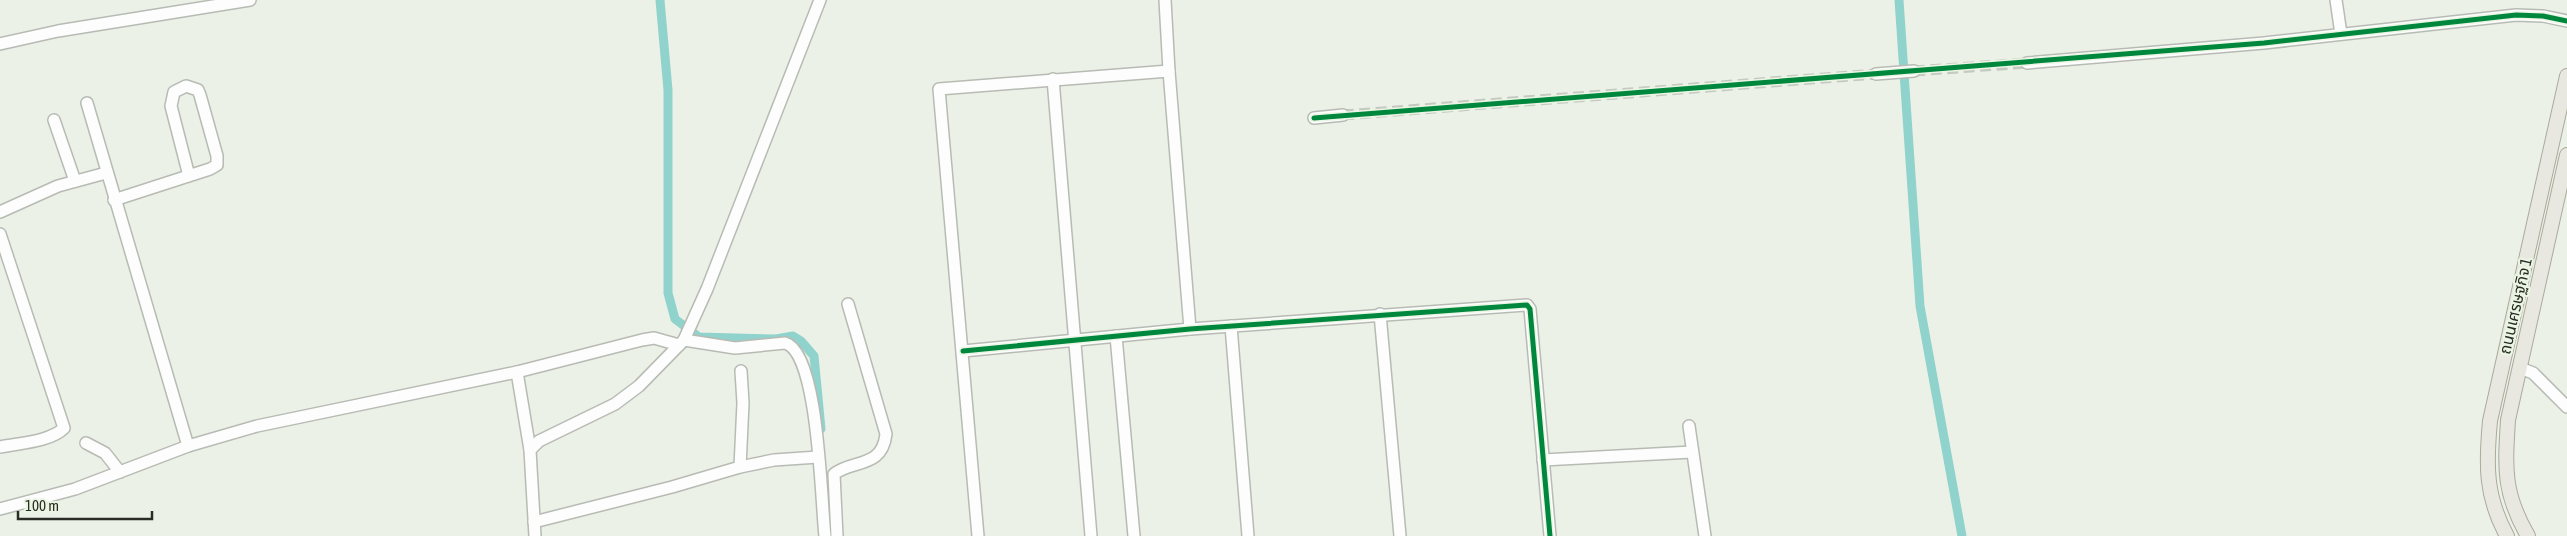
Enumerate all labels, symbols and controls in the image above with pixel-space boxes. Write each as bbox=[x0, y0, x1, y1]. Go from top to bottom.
street label: ถนนเศรษฐกิจ 1 bbox=[2495, 256, 2535, 356]
scale bar bbox=[18, 488, 151, 520]
text: 100 m bbox=[25, 497, 59, 514]

